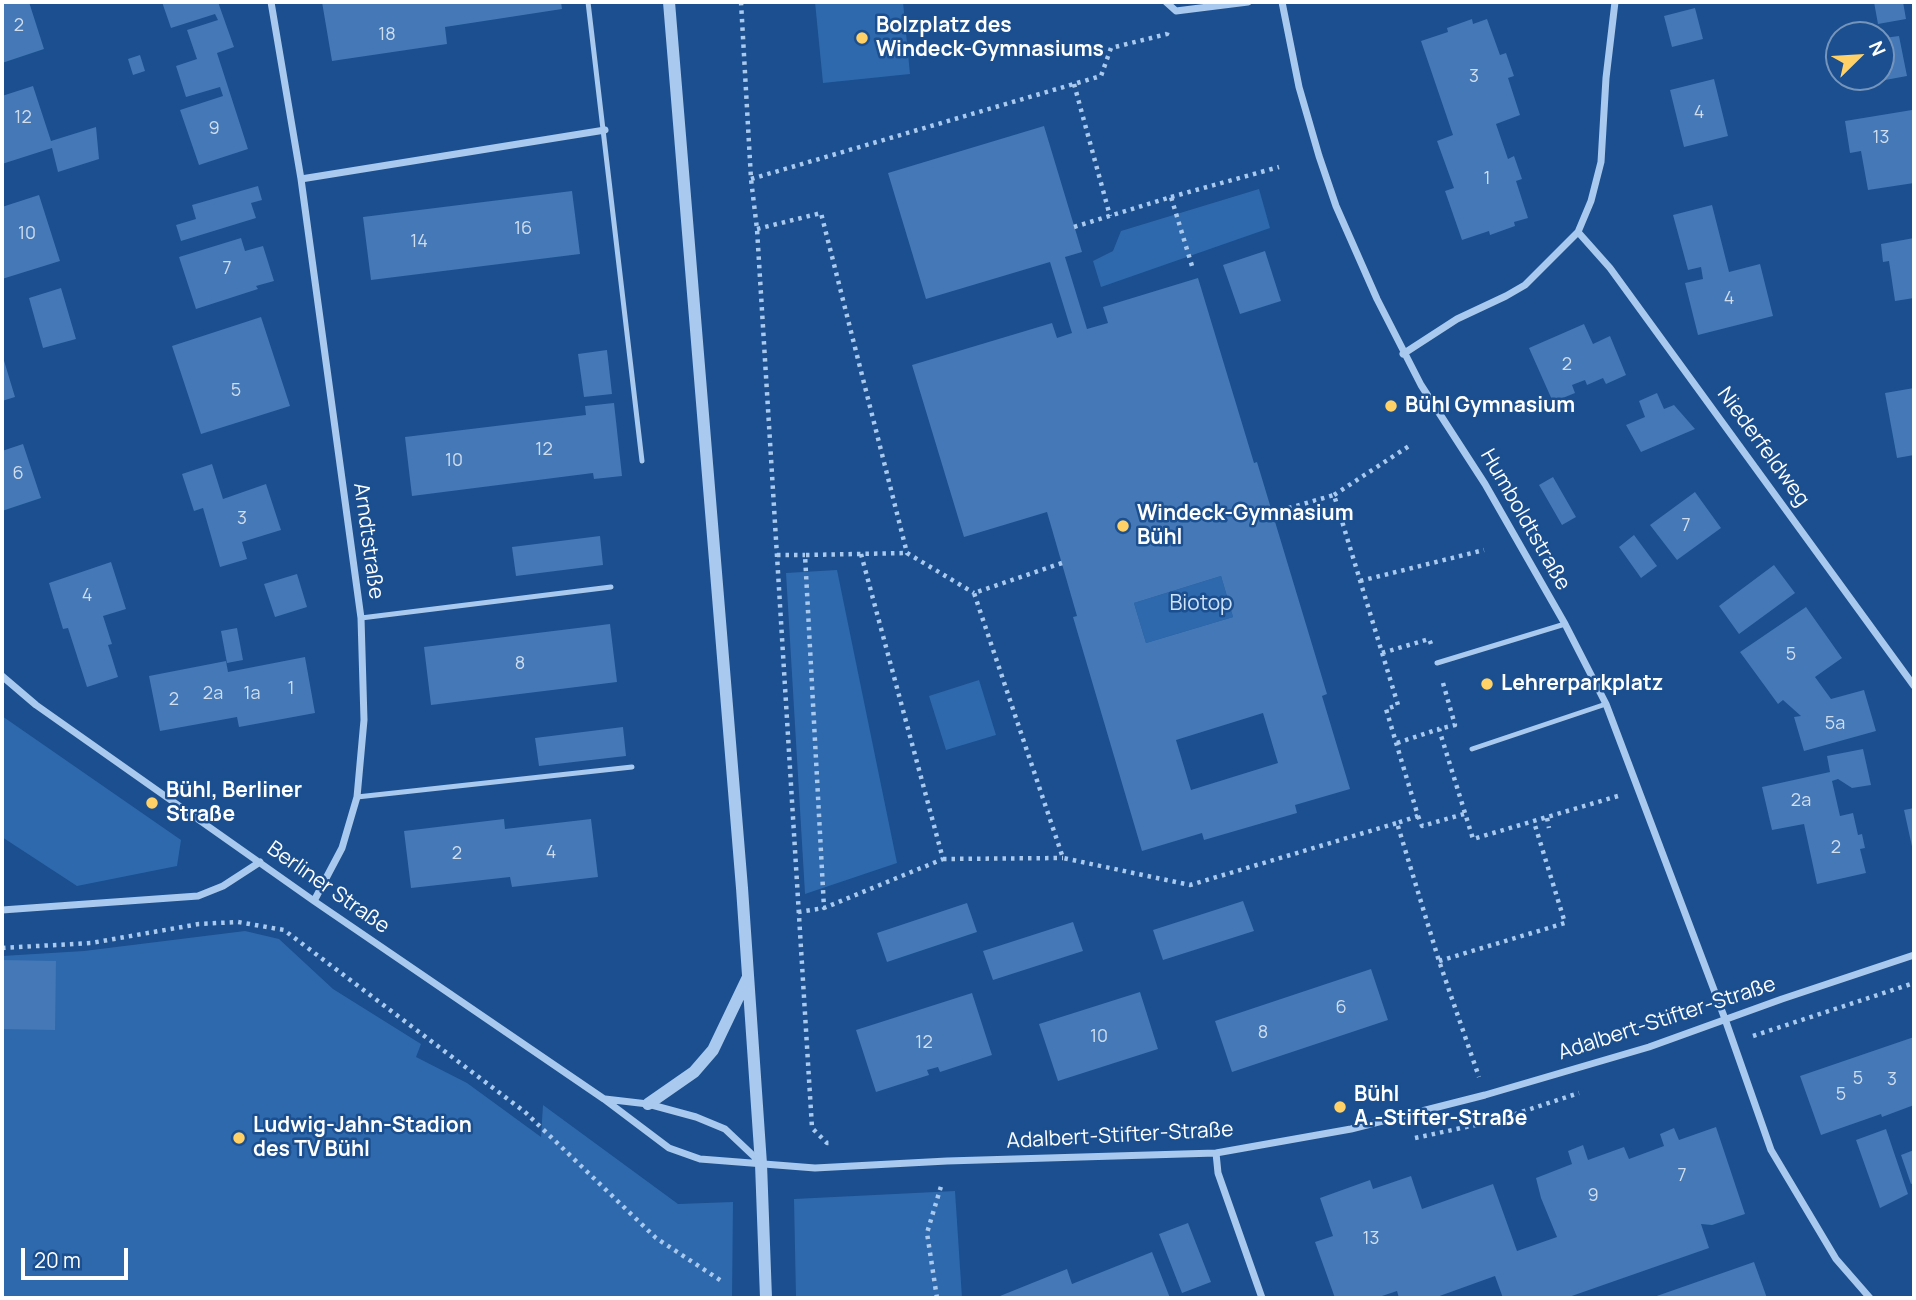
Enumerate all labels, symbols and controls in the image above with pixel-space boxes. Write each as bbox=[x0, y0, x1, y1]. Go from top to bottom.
place label: Bolzplatz des Windeck-Gymnasiums bbox=[876, 13, 1104, 63]
house number: 2 bbox=[14, 15, 24, 37]
north arrow bbox=[1825, 21, 1895, 91]
house number: 18 bbox=[378, 24, 396, 46]
marker: Bolzplatz des Windeck-Gymnasiums bbox=[854, 30, 870, 46]
text: N bbox=[1863, 37, 1892, 60]
house number: 3 bbox=[1469, 66, 1479, 88]
house number: 4 bbox=[1694, 102, 1704, 124]
house number: 12 bbox=[14, 107, 32, 129]
house number: 9 bbox=[208, 118, 220, 140]
house number: 13 bbox=[1873, 127, 1889, 149]
house number: 1 bbox=[1483, 168, 1491, 190]
house number: 16 bbox=[514, 218, 532, 240]
house number: 10 bbox=[18, 223, 36, 245]
house number: 14 bbox=[410, 231, 428, 253]
house number: 7 bbox=[222, 258, 232, 280]
house number: 4 bbox=[1724, 288, 1734, 310]
house number: 2 bbox=[1562, 354, 1572, 376]
house number: 5 bbox=[231, 380, 241, 402]
street label: Niederfeldweg bbox=[1711, 383, 1815, 511]
place label: Bühl Gymnasium bbox=[1405, 393, 1575, 419]
marker: Bühl Gymnasium bbox=[1383, 398, 1399, 414]
house number: 12 bbox=[535, 439, 553, 461]
street label: Humboldtstraße bbox=[1474, 445, 1576, 595]
house number: 10 bbox=[445, 450, 463, 472]
house number: 6 bbox=[12, 463, 24, 485]
street label: Arndtstraße bbox=[347, 481, 389, 601]
place label: Windeck-Gymnasium Bühl bbox=[1137, 501, 1354, 551]
house number: 3 bbox=[237, 508, 247, 530]
house number: 7 bbox=[1681, 515, 1691, 537]
marker: Windeck-Gymnasium Bühl bbox=[1115, 518, 1131, 534]
house number: 4 bbox=[82, 585, 92, 607]
park label: Biotop bbox=[1169, 591, 1233, 617]
house number: 5 bbox=[1786, 644, 1796, 666]
house number: 8 bbox=[515, 653, 525, 675]
place label: Lehrerparkplatz bbox=[1501, 671, 1663, 697]
marker: Lehrerparkplatz bbox=[1479, 676, 1495, 692]
house number: 1 bbox=[287, 678, 295, 700]
house number: 2a bbox=[203, 683, 223, 705]
house number: 1a bbox=[243, 683, 261, 705]
house number: 2 bbox=[169, 689, 179, 711]
house number: 5a bbox=[1825, 713, 1845, 735]
place label: Bühl, Berliner Straße bbox=[166, 778, 302, 828]
house number: 2a bbox=[1791, 790, 1811, 812]
marker: Bühl, Berliner Straße bbox=[144, 795, 160, 811]
street label: Berliner Straße bbox=[262, 836, 394, 940]
house number: 2 bbox=[1831, 837, 1841, 859]
house number: 4 bbox=[546, 842, 556, 864]
house number: 2 bbox=[452, 843, 462, 865]
street label: Adalbert-Stifter-Straße bbox=[1555, 972, 1779, 1066]
house number: 6 bbox=[1335, 997, 1347, 1019]
house number: 8 bbox=[1258, 1022, 1268, 1044]
house number: 10 bbox=[1090, 1026, 1108, 1048]
house number: 12 bbox=[915, 1032, 933, 1054]
house number: 5 bbox=[1853, 1068, 1863, 1090]
house number: 3 bbox=[1887, 1069, 1897, 1091]
place label: Bühl A.-Stifter-Straße bbox=[1354, 1082, 1527, 1132]
house number: 5 bbox=[1836, 1084, 1846, 1106]
marker: Bühl A.-Stifter-Straße bbox=[1332, 1099, 1348, 1115]
place label: Ludwig-Jahn-Stadion des TV Bühl bbox=[253, 1113, 472, 1163]
street label: Adalbert-Stifter-Straße bbox=[1006, 1117, 1234, 1155]
marker: Ludwig-Jahn-Stadion des TV Bühl bbox=[231, 1130, 247, 1146]
house number: 7 bbox=[1677, 1165, 1687, 1187]
house number: 9 bbox=[1587, 1185, 1599, 1207]
house number: 13 bbox=[1363, 1228, 1379, 1250]
scale bar bbox=[24, 1234, 131, 1278]
text: 20 m bbox=[34, 1246, 81, 1274]

